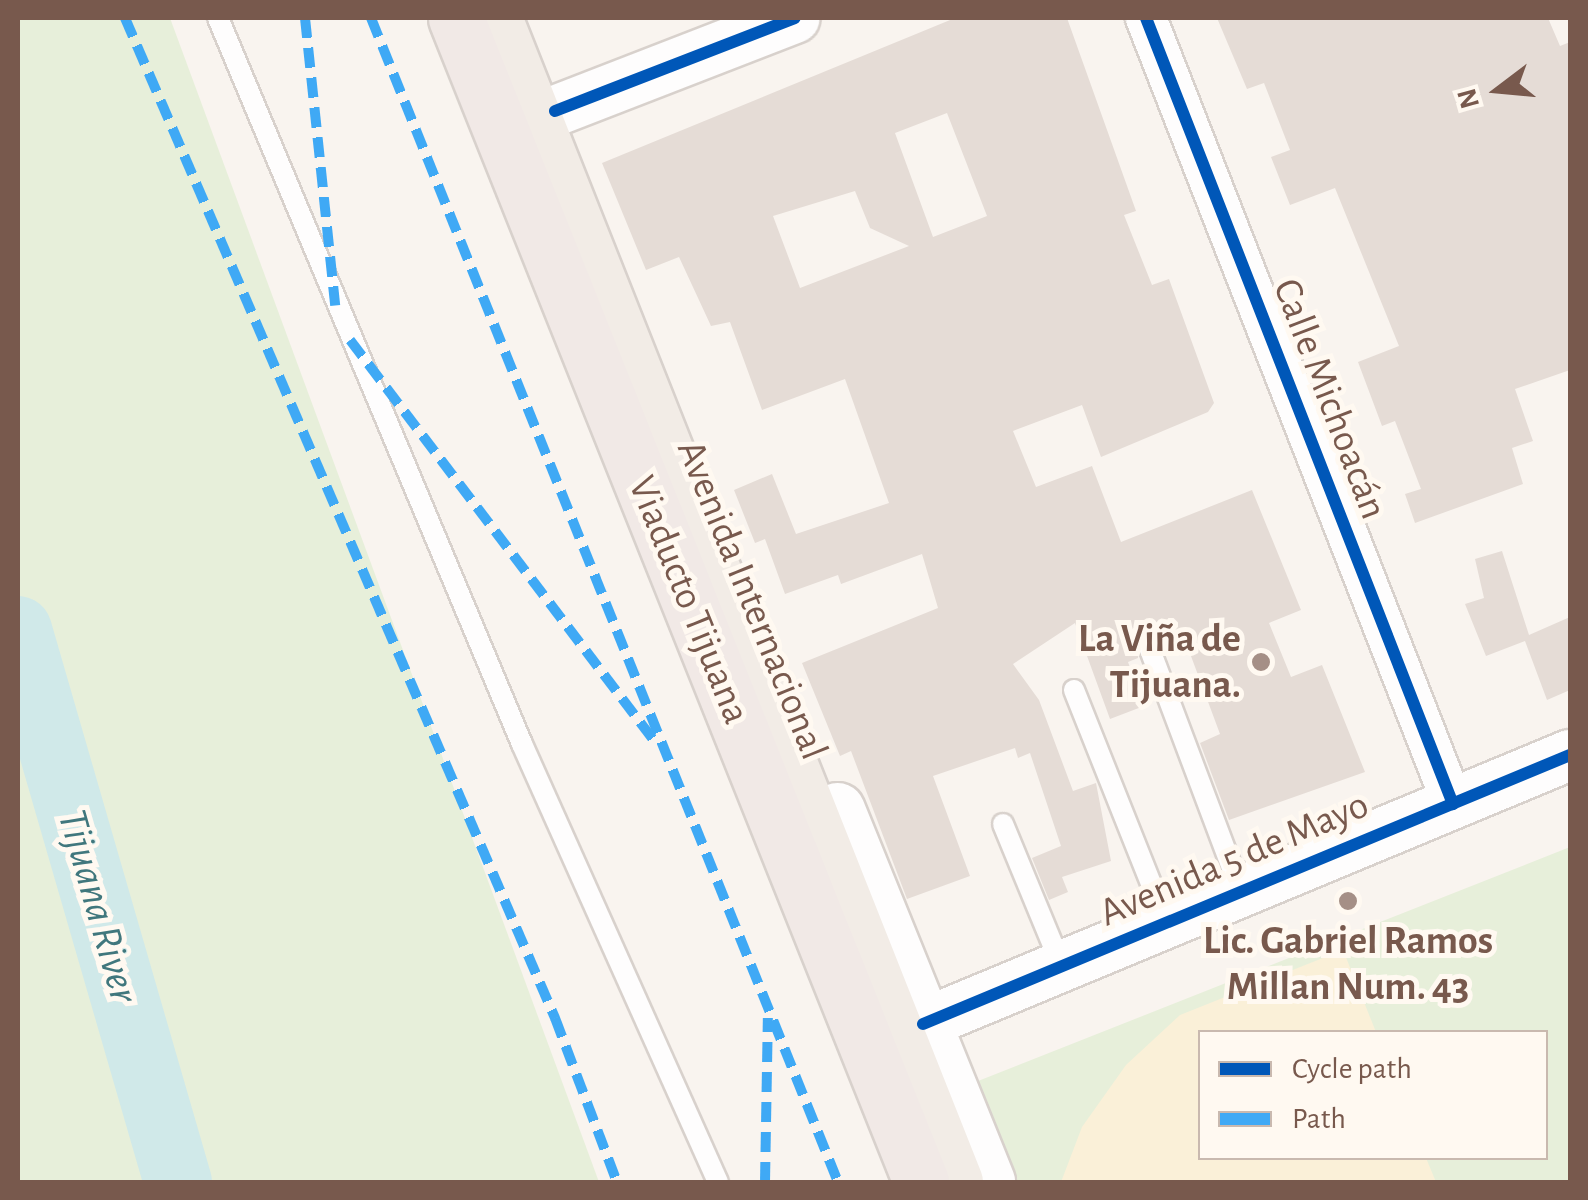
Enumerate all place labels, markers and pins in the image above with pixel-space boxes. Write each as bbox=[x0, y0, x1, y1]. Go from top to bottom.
place label: La Viña de Tijuana. bbox=[1078, 615, 1241, 709]
marker: La Viña de Tijuana. bbox=[1250, 651, 1272, 673]
marker: Lic. Gabriel Ramos Millan Num. 43 bbox=[1337, 890, 1359, 912]
place label: Lic. Gabriel Ramos Millan Num. 43 bbox=[1203, 917, 1493, 1011]

